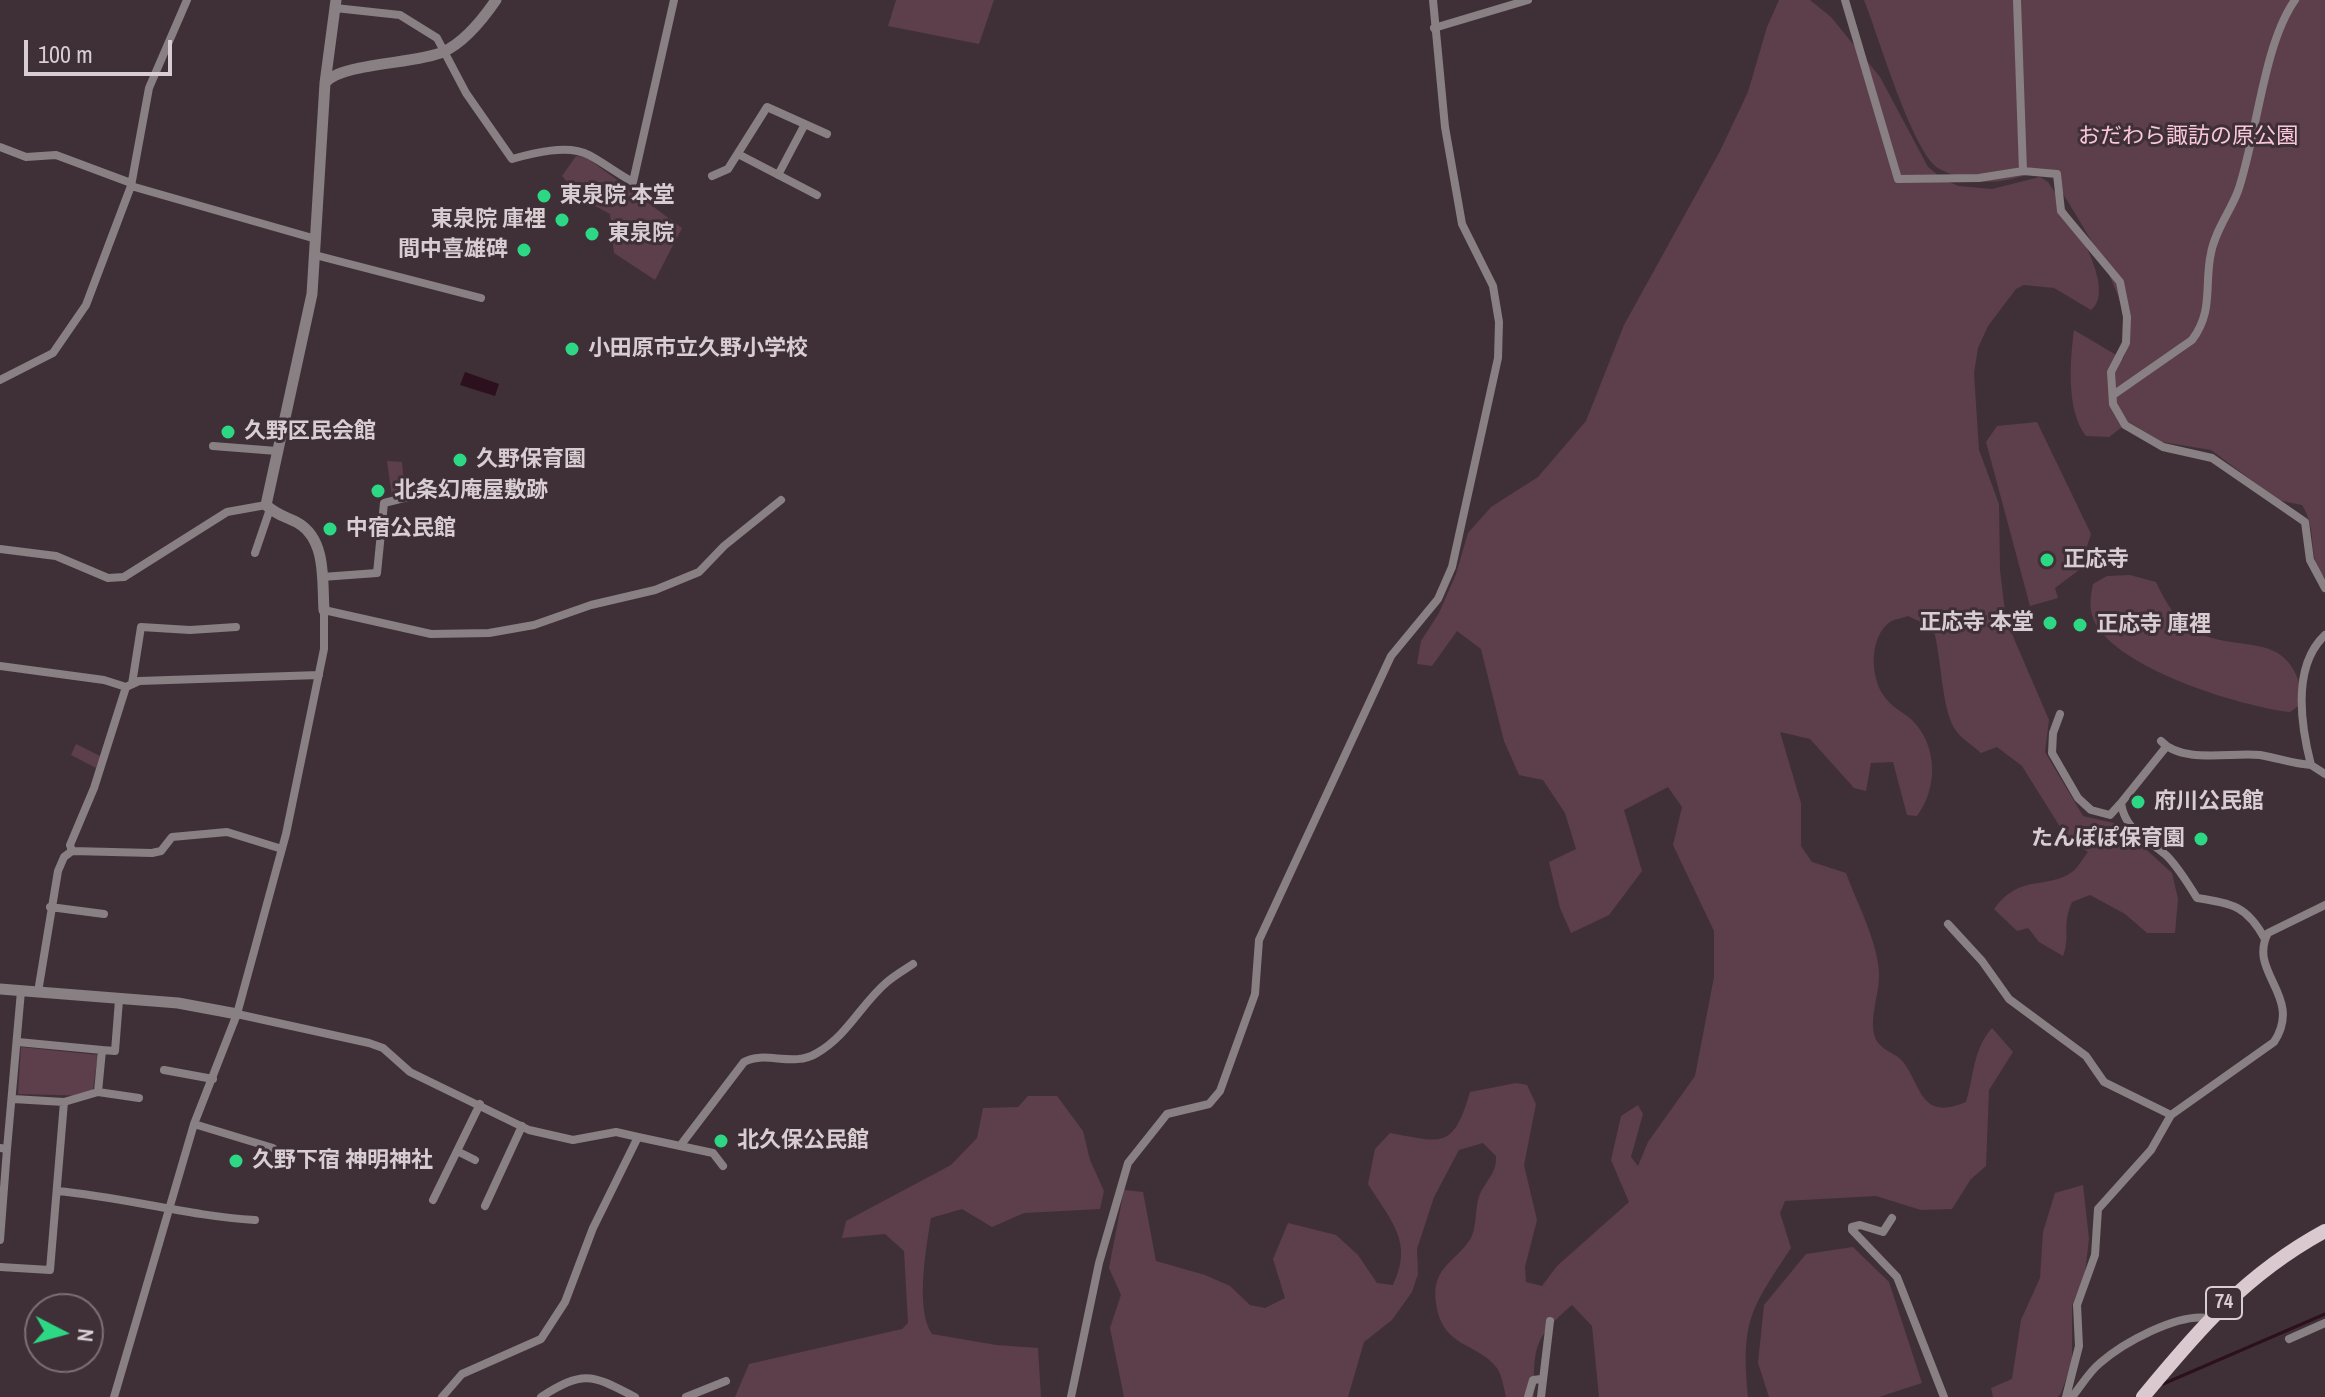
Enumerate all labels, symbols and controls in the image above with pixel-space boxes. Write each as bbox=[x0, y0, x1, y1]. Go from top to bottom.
scale bar bbox=[28, 24, 176, 74]
text: 100 m bbox=[38, 38, 93, 70]
park label: おだわら諏訪の原公園 bbox=[2078, 124, 2298, 150]
place label: 東泉院 本堂 bbox=[560, 183, 675, 209]
marker: 東泉院 本堂 bbox=[535, 187, 553, 205]
place label: 東泉院 庫裡 bbox=[431, 207, 546, 233]
marker: 東泉院 庫裡 bbox=[553, 211, 571, 229]
place label: 東泉院 bbox=[608, 221, 674, 247]
marker: 東泉院 bbox=[583, 225, 601, 243]
place label: 間中喜雄碑 bbox=[398, 237, 508, 263]
marker: 間中喜雄碑 bbox=[515, 241, 533, 259]
place label: 小田原市立久野小学校 bbox=[588, 336, 808, 362]
marker: 小田原市立久野小学校 bbox=[563, 340, 581, 358]
place label: 久野区民会館 bbox=[244, 419, 376, 445]
marker: 久野区民会館 bbox=[219, 423, 237, 441]
place label: 久野保育園 bbox=[476, 447, 586, 473]
marker: 久野保育園 bbox=[451, 451, 469, 469]
place label: 北条幻庵屋敷跡 bbox=[394, 478, 548, 504]
marker: 北条幻庵屋敷跡 bbox=[369, 482, 387, 500]
place label: 中宿公民館 bbox=[346, 516, 456, 542]
marker: 中宿公民館 bbox=[321, 520, 339, 538]
place label: 正応寺 bbox=[2063, 547, 2129, 573]
marker: 正応寺 bbox=[2038, 551, 2056, 569]
place label: 正応寺 本堂 bbox=[1919, 610, 2034, 636]
place label: 正応寺 庫裡 bbox=[2096, 612, 2211, 638]
marker: 正応寺 本堂 bbox=[2041, 614, 2059, 632]
marker: 正応寺 庫裡 bbox=[2071, 616, 2089, 634]
place label: 府川公民館 bbox=[2154, 789, 2264, 815]
marker: 府川公民館 bbox=[2129, 793, 2147, 811]
place label: たんぽぽ保育園 bbox=[2031, 826, 2185, 852]
marker: たんぽぽ保育園 bbox=[2192, 830, 2210, 848]
place label: 北久保公民館 bbox=[737, 1128, 869, 1154]
marker: 北久保公民館 bbox=[712, 1132, 730, 1150]
place label: 久野下宿 神明神社 bbox=[252, 1148, 433, 1174]
marker: 久野下宿 神明神社 bbox=[227, 1152, 245, 1170]
road number: 74 bbox=[2206, 1287, 2242, 1319]
north arrow bbox=[24, 1293, 104, 1373]
text: N bbox=[70, 1327, 101, 1343]

